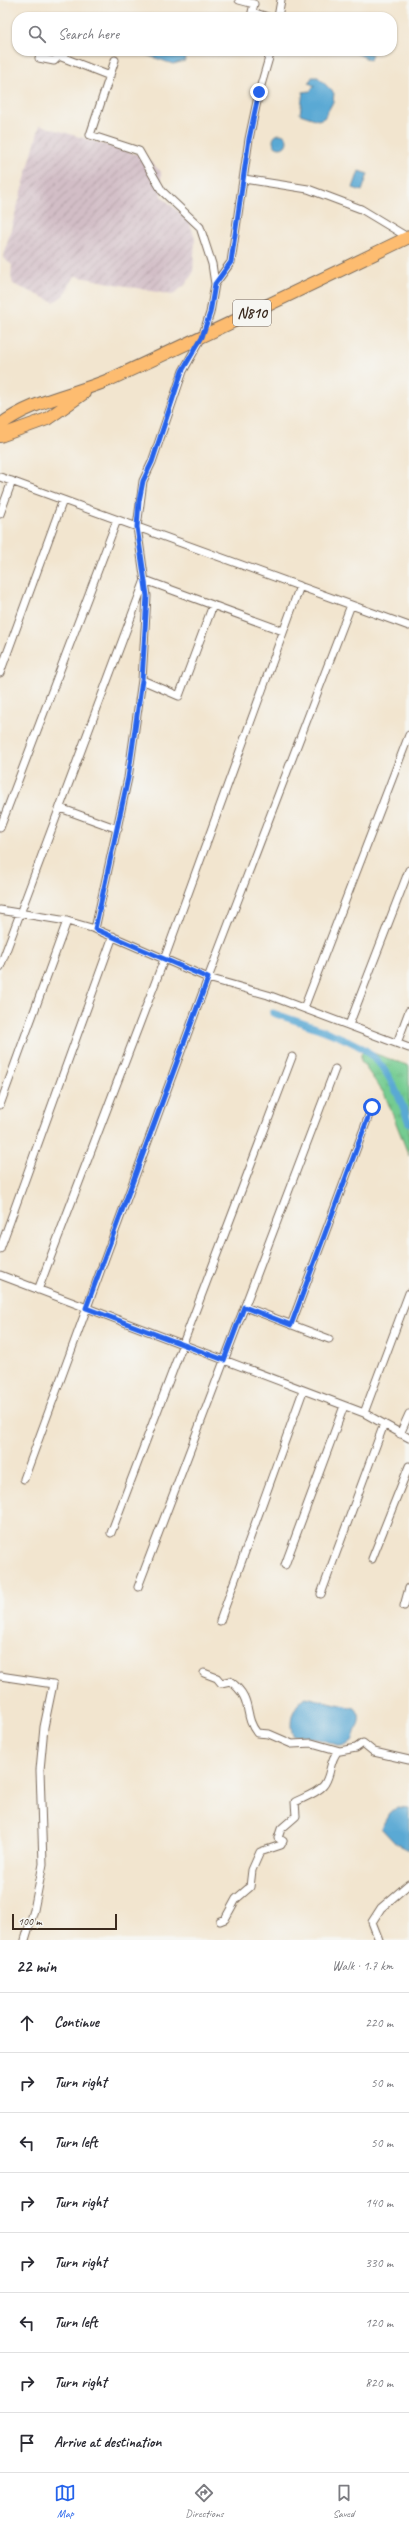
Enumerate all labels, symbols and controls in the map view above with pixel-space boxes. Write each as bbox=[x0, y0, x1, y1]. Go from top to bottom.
search box bbox=[12, 12, 397, 56]
icon: search bbox=[26, 23, 48, 45]
text: Search here bbox=[58, 25, 119, 44]
route end bbox=[250, 83, 268, 101]
road number: N810 bbox=[233, 300, 271, 326]
route start bbox=[363, 1098, 381, 1116]
scale bar bbox=[12, 1912, 117, 1931]
text: 100 m bbox=[18, 1914, 42, 1928]
text: 22 min bbox=[16, 1956, 56, 1977]
text: Walk · 1.7 km bbox=[332, 1958, 393, 1974]
icon: ahead bbox=[16, 2012, 38, 2034]
text: Continue bbox=[54, 2013, 99, 2032]
text: 220 m bbox=[365, 2015, 393, 2031]
icon: right bbox=[16, 2072, 38, 2094]
text: Turn right bbox=[54, 2073, 107, 2092]
text: 50 m bbox=[371, 2075, 393, 2091]
icon: left bbox=[16, 2132, 38, 2154]
text: Turn left bbox=[54, 2133, 97, 2152]
text: 50 m bbox=[371, 2135, 393, 2151]
icon: right bbox=[16, 2192, 38, 2214]
text: Turn right bbox=[54, 2193, 107, 2212]
text: 140 m bbox=[365, 2195, 393, 2211]
icon: right bbox=[16, 2252, 38, 2274]
text: Turn right bbox=[54, 2253, 107, 2272]
text: 330 m bbox=[365, 2255, 393, 2271]
icon: left bbox=[16, 2312, 38, 2334]
text: Turn left bbox=[54, 2313, 97, 2332]
text: 120 m bbox=[365, 2315, 393, 2331]
icon: right bbox=[16, 2372, 38, 2394]
text: Turn right bbox=[54, 2373, 107, 2392]
text: 820 m bbox=[365, 2375, 393, 2391]
icon: arrive bbox=[16, 2432, 38, 2454]
text: Arrive at destination bbox=[54, 2433, 161, 2452]
tab: Map bbox=[54, 2482, 76, 2520]
tab: Directions bbox=[185, 2482, 224, 2520]
tab: Saved bbox=[333, 2482, 355, 2520]

